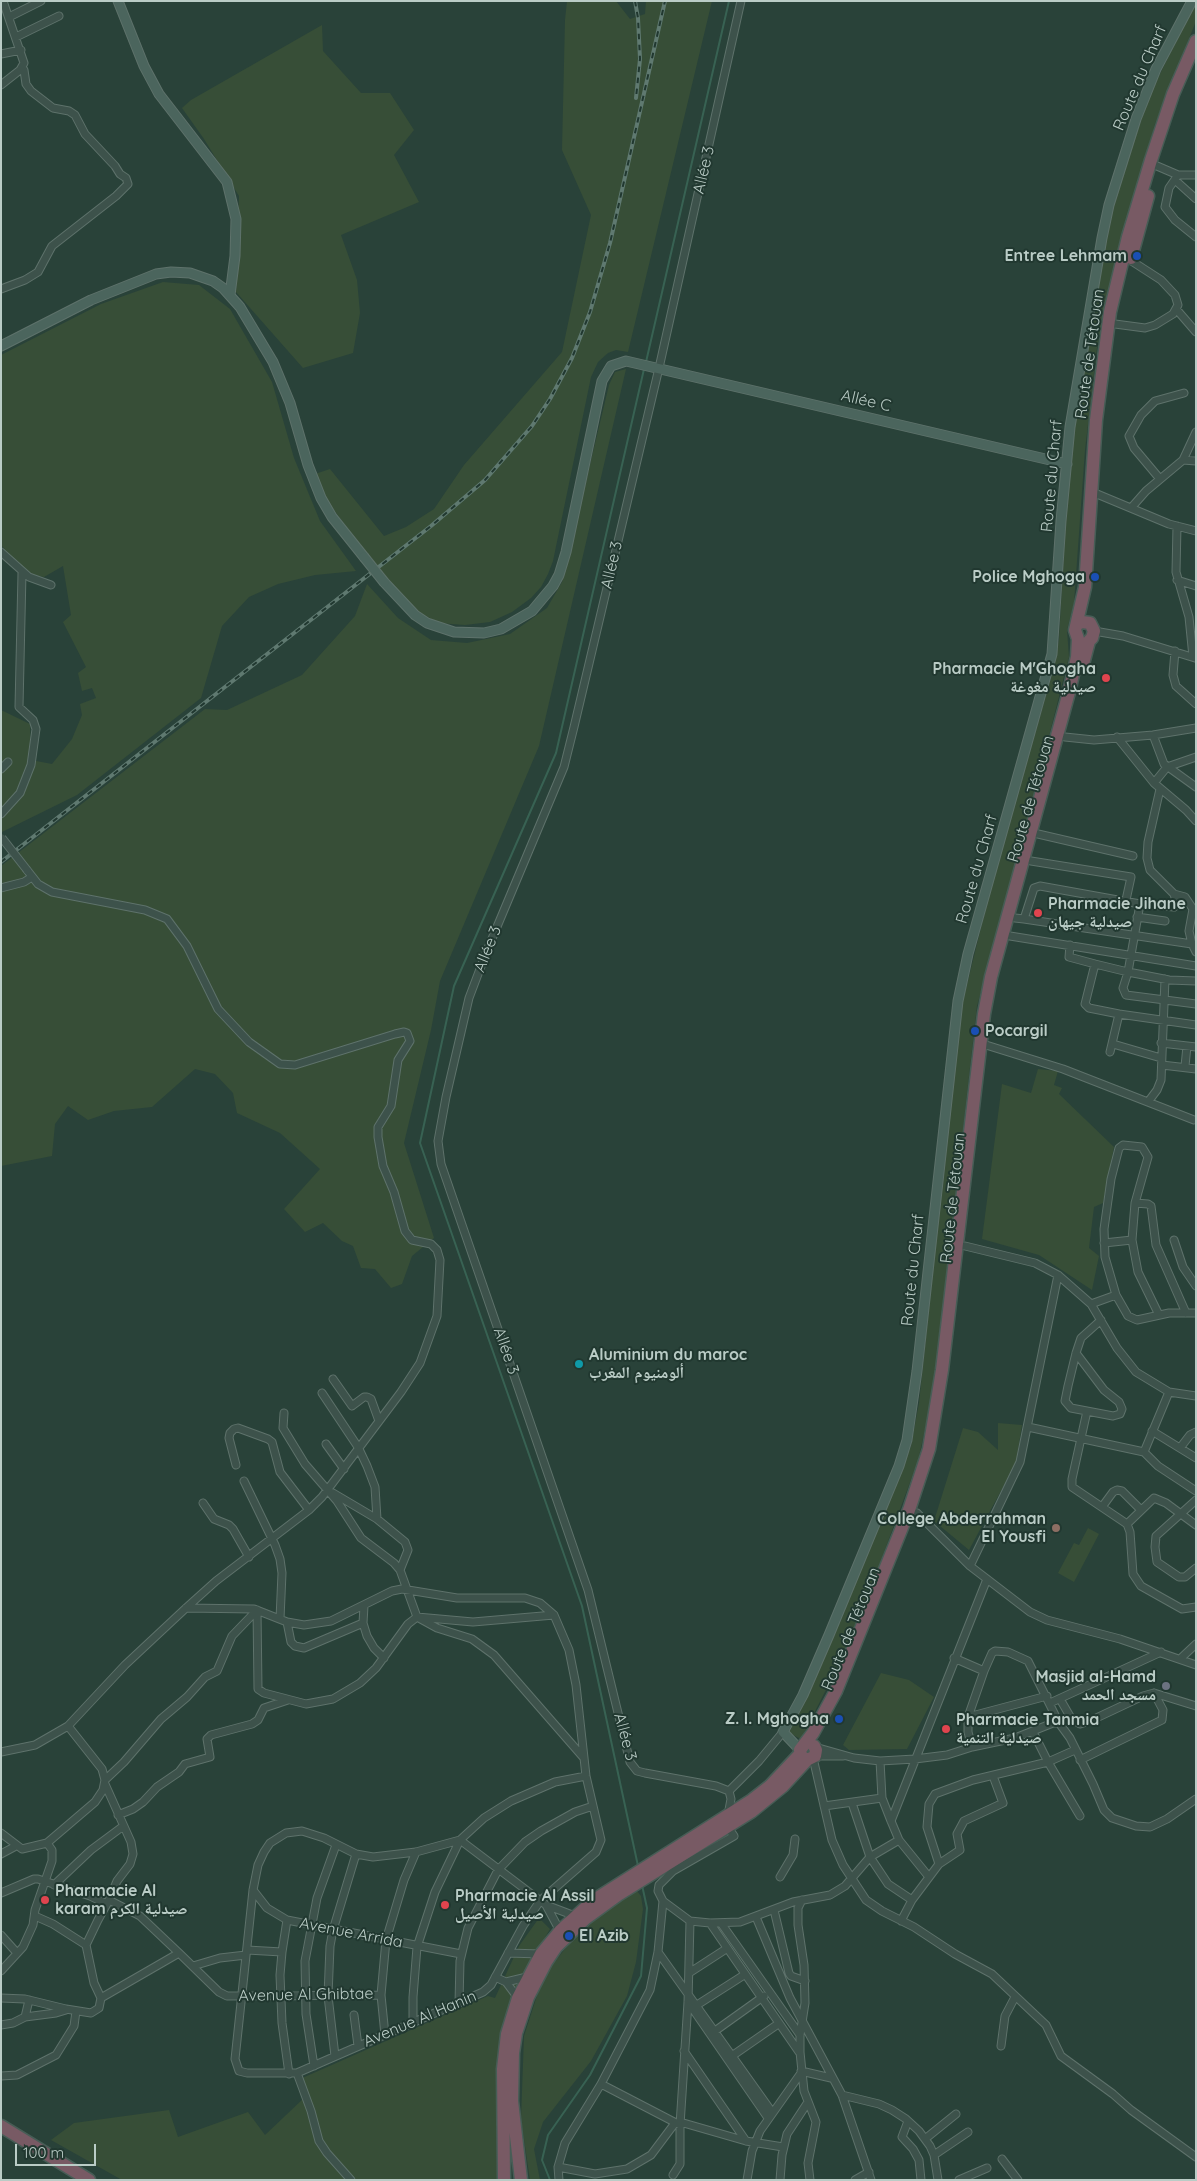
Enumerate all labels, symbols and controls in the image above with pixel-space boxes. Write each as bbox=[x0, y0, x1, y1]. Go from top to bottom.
street label: Route du Charf bbox=[1109, 22, 1171, 134]
street label: Allée 3 bbox=[689, 144, 719, 196]
place label: Entree Lehmam bbox=[1004, 246, 1127, 266]
marker: Entree Lehmam bbox=[1131, 250, 1143, 262]
street label: Route de Tétouan bbox=[1071, 288, 1109, 420]
street label: Allée C bbox=[839, 386, 893, 416]
street label: Route du Charf bbox=[1038, 419, 1066, 533]
street label: Allée 3 bbox=[597, 539, 627, 591]
place label: Police Mghoga bbox=[972, 567, 1085, 587]
marker: Police Mghoga bbox=[1089, 571, 1101, 583]
place label: Pharmacie M'Ghogha صيدلية مغوغة bbox=[933, 659, 1096, 697]
marker: Pharmacie M'Ghogha صيدلية مغوغة bbox=[1100, 672, 1112, 684]
street label: Route de Tétouan bbox=[1004, 733, 1058, 865]
street label: Route du Charf bbox=[952, 812, 1002, 926]
place label: Pharmacie Jihane صيدلية جيهان bbox=[1048, 894, 1186, 932]
marker: Pharmacie Jihane صيدلية جيهان bbox=[1032, 907, 1044, 919]
street label: Allée 3 bbox=[470, 923, 506, 975]
place label: Pocargil bbox=[985, 1021, 1048, 1041]
marker: Pocargil bbox=[969, 1025, 981, 1037]
street label: Route de Tétouan bbox=[937, 1132, 969, 1264]
street label: Route du Charf bbox=[898, 1213, 928, 1327]
street label: Allée 3 bbox=[489, 1325, 523, 1377]
place label: Aluminium du maroc ألومنيوم المغرب bbox=[589, 1345, 747, 1383]
marker: Aluminium du maroc ألومنيوم المغرب bbox=[573, 1358, 585, 1370]
place label: College Abderrahman El Yousfi bbox=[877, 1509, 1046, 1547]
marker: College Abderrahman El Yousfi bbox=[1050, 1522, 1062, 1534]
street label: Route de Tétouan bbox=[818, 1565, 884, 1693]
place label: Masjid al-Hamd مسجد الحمد bbox=[1035, 1667, 1156, 1705]
marker: Masjid al-Hamd مسجد الحمد bbox=[1160, 1680, 1172, 1692]
place label: Z. I. Mghogha bbox=[725, 1709, 829, 1729]
place label: Pharmacie Tanmia صيدلية التنمية bbox=[956, 1710, 1099, 1748]
street label: Allée 3 bbox=[609, 1711, 641, 1763]
marker: Z. I. Mghogha bbox=[833, 1713, 845, 1725]
marker: Pharmacie Tanmia صيدلية التنمية bbox=[940, 1723, 952, 1735]
place label: Pharmacie Al karam صيدلية الكرم bbox=[55, 1881, 187, 1919]
place label: Pharmacie Al Assil صيدلية الأصيل bbox=[455, 1886, 595, 1924]
marker: Pharmacie Al karam صيدلية الكرم bbox=[39, 1894, 51, 1906]
marker: Pharmacie Al Assil صيدلية الأصيل bbox=[439, 1899, 451, 1911]
street label: Avenue Arrida bbox=[298, 1914, 404, 1952]
place label: El Azib bbox=[579, 1926, 629, 1946]
marker: El Azib bbox=[563, 1930, 575, 1942]
street label: Avenue Al Ghibtae bbox=[238, 1984, 374, 2006]
street label: Avenue Al Hanin bbox=[361, 1987, 479, 2051]
scale bar bbox=[18, 2134, 99, 2166]
text: 100 m bbox=[23, 2143, 64, 2162]

